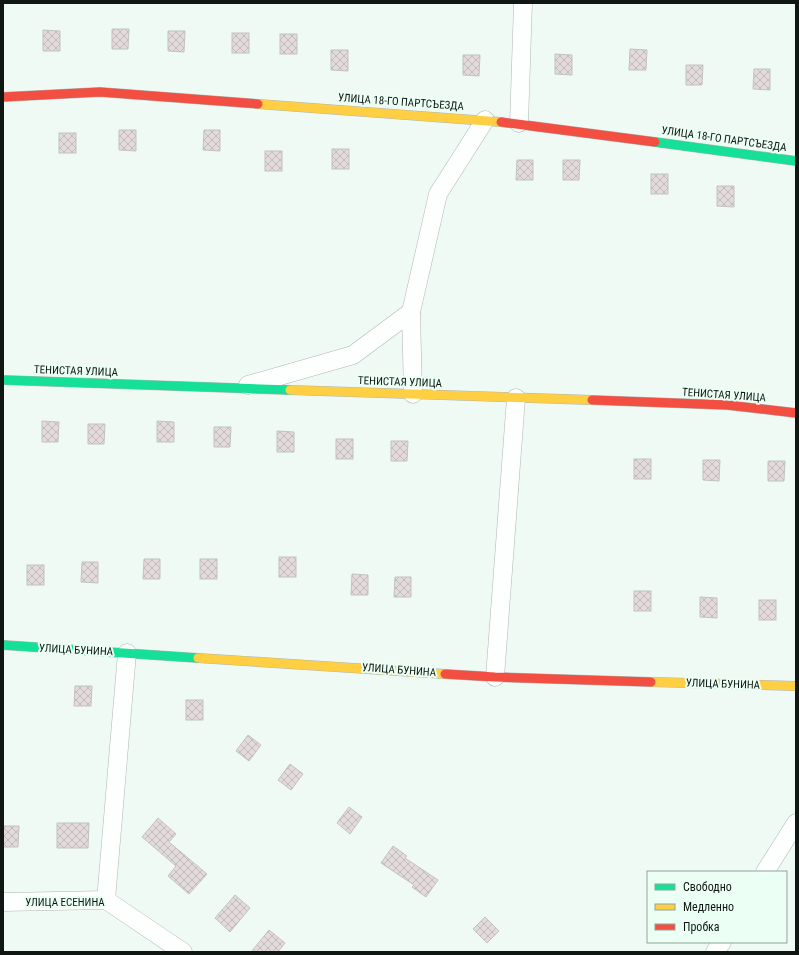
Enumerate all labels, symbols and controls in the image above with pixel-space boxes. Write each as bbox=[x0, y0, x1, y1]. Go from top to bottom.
street label: УЛИЦА 18-ГО ПАРТСЪЕЗДА bbox=[338, 91, 465, 113]
street label: УЛИЦА 18-ГО ПАРТСЪЕЗДА bbox=[661, 124, 788, 154]
street label: ТЕНИСТАЯ УЛИЦА bbox=[34, 363, 119, 379]
street label: ТЕНИСТАЯ УЛИЦА bbox=[358, 374, 443, 390]
street label: ТЕНИСТАЯ УЛИЦА bbox=[682, 386, 767, 404]
street label: УЛИЦА БУНИНА bbox=[39, 642, 114, 658]
street label: УЛИЦА БУНИНА bbox=[362, 661, 437, 679]
street label: УЛИЦА БУНИНА bbox=[686, 676, 761, 692]
legend bbox=[647, 871, 787, 943]
text: Свободно bbox=[683, 880, 732, 894]
street label: УЛИЦА ЕСЕНИНА bbox=[25, 896, 105, 909]
text: Медленно bbox=[683, 900, 734, 914]
text: Пробка bbox=[683, 920, 720, 934]

